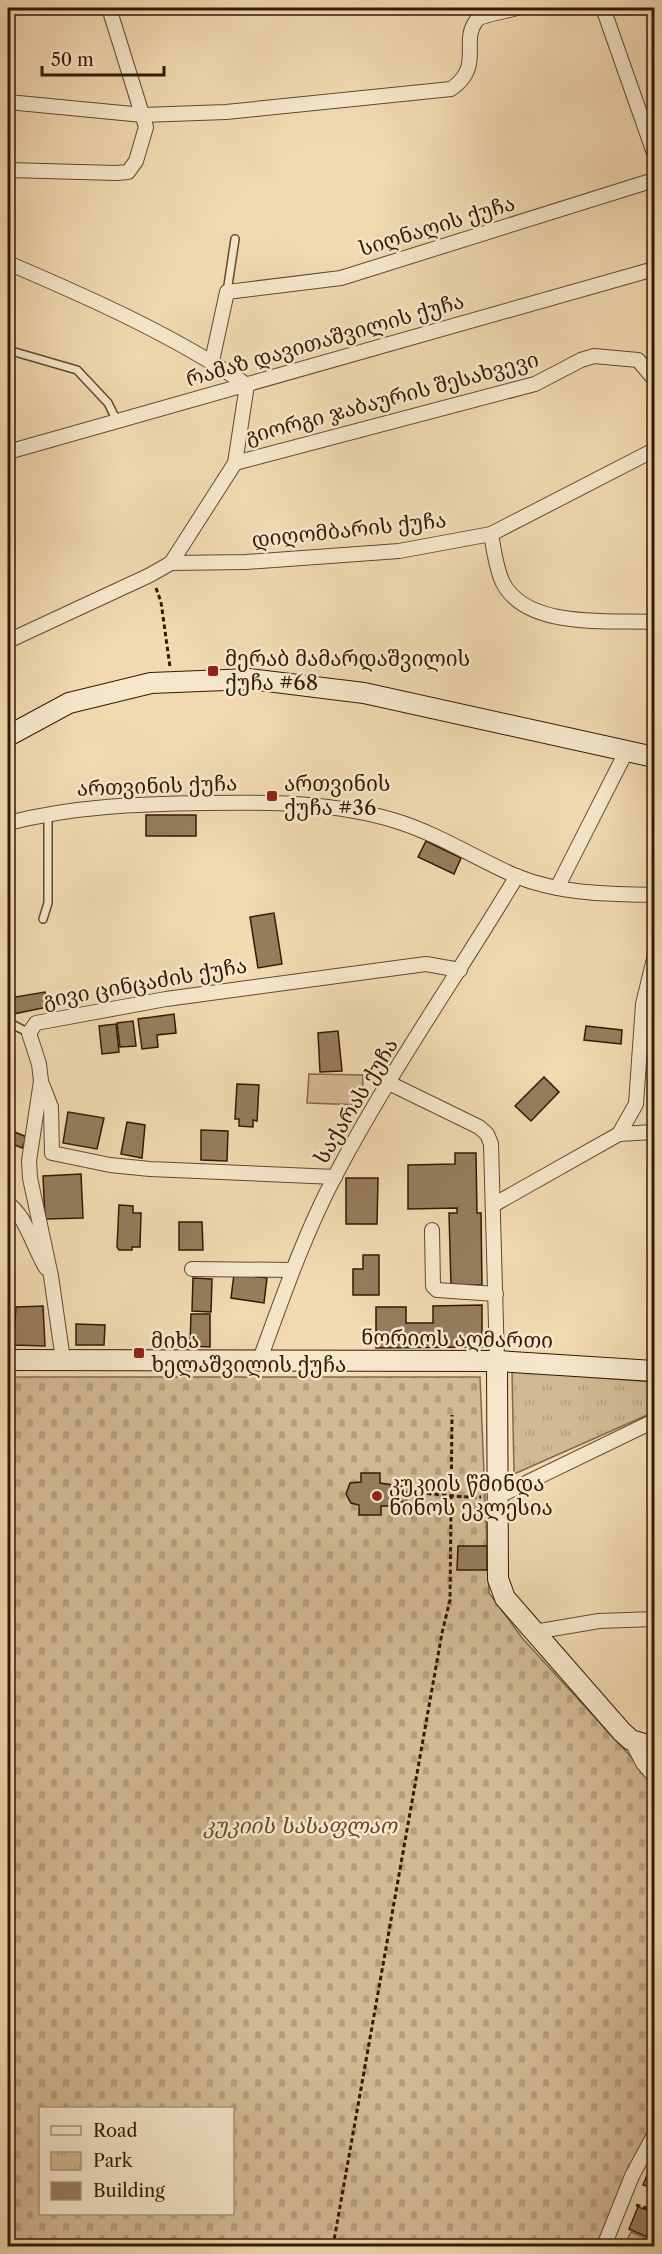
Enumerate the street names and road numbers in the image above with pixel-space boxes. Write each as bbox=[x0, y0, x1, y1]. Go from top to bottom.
street label: სიღნაღის ქუჩა bbox=[356, 190, 518, 262]
street label: რამაზ დავითაშვილის ქუჩა bbox=[183, 288, 467, 392]
street label: გიორგი ჯაბაურის შესახვევი bbox=[243, 346, 541, 450]
street label: დიღომბარის ქუჩა bbox=[250, 507, 448, 553]
street label: ართვინის ქუჩა bbox=[76, 770, 238, 802]
street label: გივი ცინცაძის ქუჩა bbox=[41, 952, 249, 1014]
street label: საქარას ქუჩა bbox=[308, 1033, 404, 1169]
street label: ნორიოს აღმართი bbox=[361, 1324, 553, 1354]

